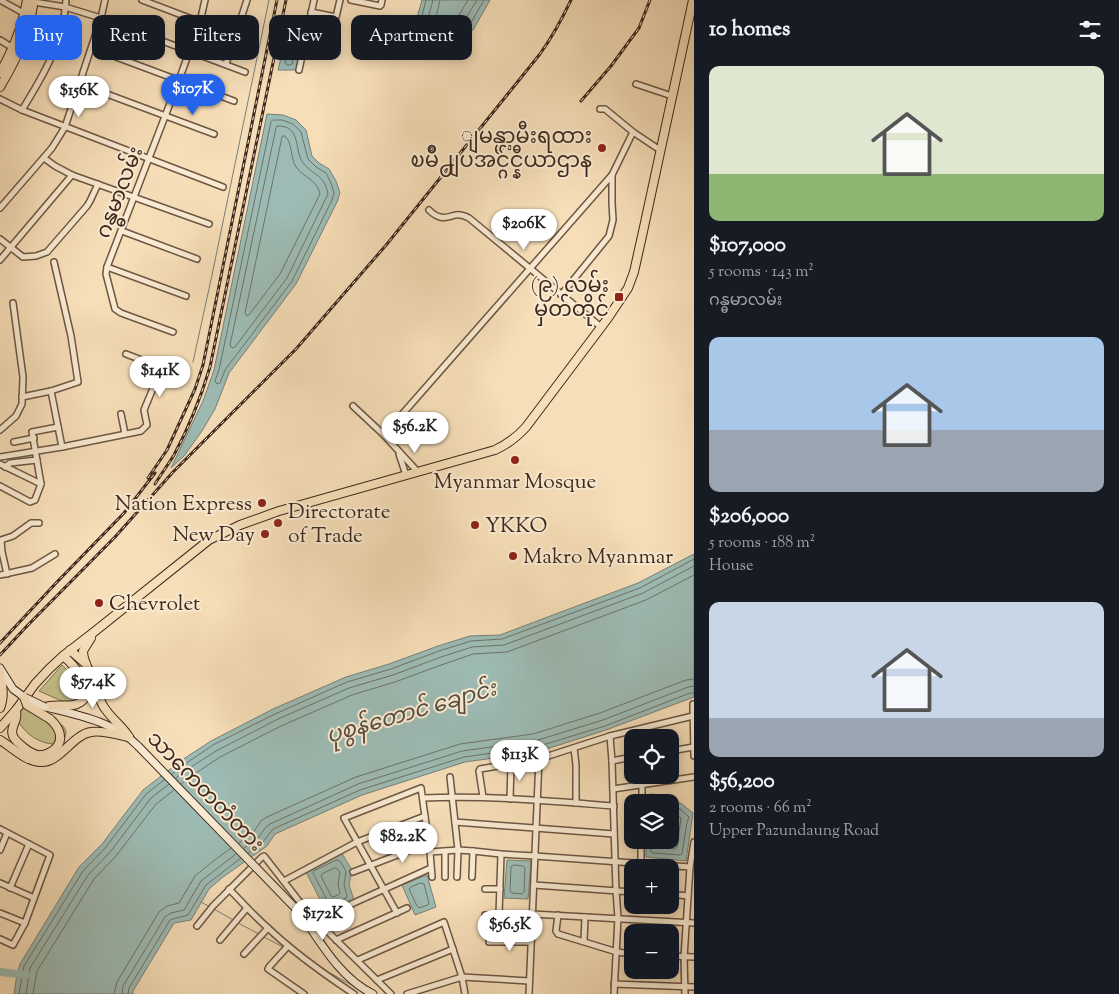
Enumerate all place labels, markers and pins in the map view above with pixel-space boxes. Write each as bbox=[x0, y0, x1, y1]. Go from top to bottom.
pin: $107K bbox=[158, 74, 228, 116]
pin: $156K bbox=[44, 76, 114, 118]
place label: ျမန္မာ့မီးရထား ၿမိဳ႕ျပအင္ဂ်င္နီယာဌာန bbox=[411, 120, 592, 179]
marker: ျမန္မာ့မီးရထား ၿမိဳ႕ျပအင္ဂ်င္နီယာဌာန bbox=[596, 142, 608, 154]
pin: $206K bbox=[489, 208, 559, 251]
place label: (၉) လမ်း မှတ်တိုင် bbox=[531, 269, 609, 326]
marker: (၉) လမ်း မှတ်တိုင် bbox=[613, 291, 625, 303]
pin: $141K bbox=[125, 356, 195, 398]
pin: $56.2K bbox=[374, 412, 456, 454]
marker: Myanmar Mosque bbox=[509, 454, 521, 466]
place label: Myanmar Mosque bbox=[434, 468, 596, 498]
place label: Nation Express bbox=[115, 490, 252, 520]
marker: Nation Express bbox=[256, 497, 268, 509]
place label: Directorate of Trade bbox=[288, 498, 391, 552]
place label: YKKO bbox=[485, 512, 547, 542]
marker: Directorate of Trade bbox=[272, 517, 284, 529]
marker: YKKO bbox=[469, 519, 481, 531]
place label: New Day bbox=[172, 521, 256, 551]
marker: New Day bbox=[259, 528, 271, 540]
place label: Makro Myanmar bbox=[523, 543, 673, 573]
marker: Makro Myanmar bbox=[507, 550, 519, 562]
place label: Chevrolet bbox=[109, 590, 200, 620]
marker: Chevrolet bbox=[93, 597, 105, 609]
pin: $57.4K bbox=[52, 666, 134, 709]
pin: $113K bbox=[485, 740, 555, 782]
pin: $82.2K bbox=[362, 822, 444, 864]
pin: $172K bbox=[288, 898, 358, 941]
pin: $56.5K bbox=[469, 910, 551, 952]

